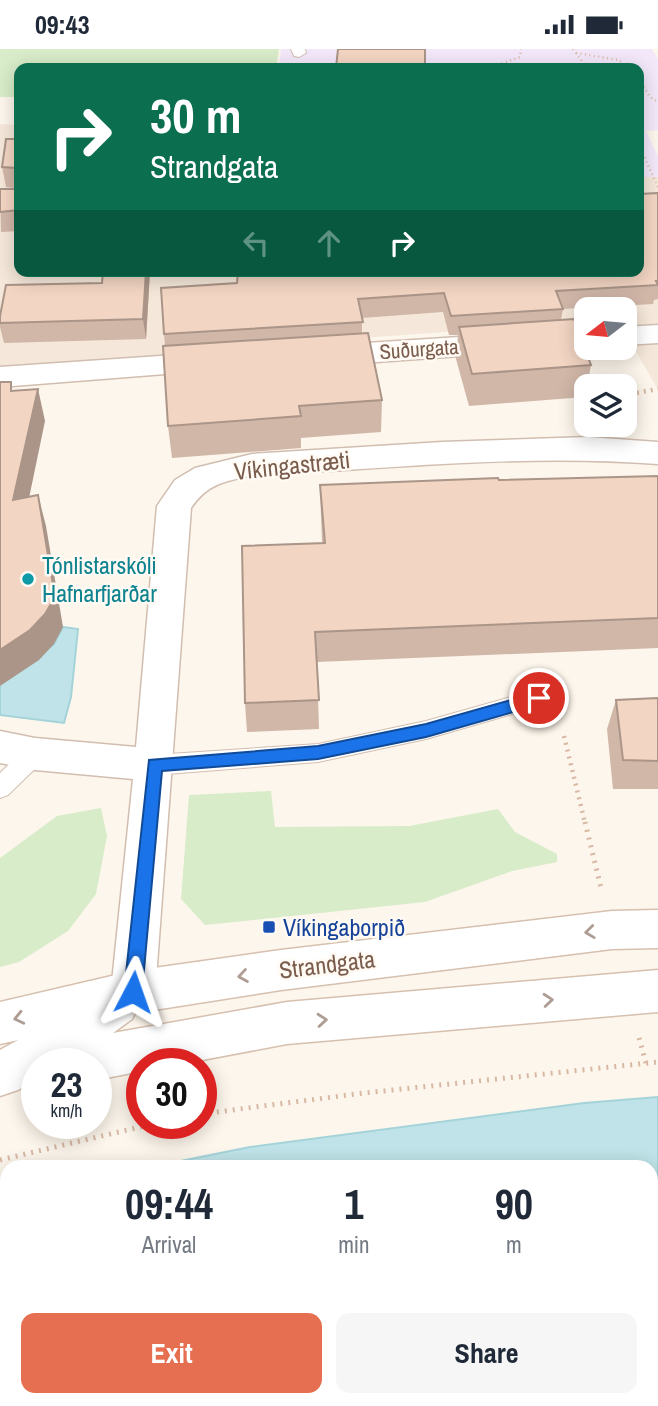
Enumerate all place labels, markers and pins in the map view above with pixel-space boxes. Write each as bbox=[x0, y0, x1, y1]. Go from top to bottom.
place label: Tónlistarskóli Hafnarfjarðar bbox=[42, 549, 157, 609]
marker: Tónlistarskóli Hafnarfjarðar bbox=[20, 571, 36, 587]
pin bbox=[509, 668, 569, 728]
place label: Víkingaþorpið bbox=[283, 911, 405, 943]
marker: Víkingaþorpið bbox=[261, 919, 277, 935]

